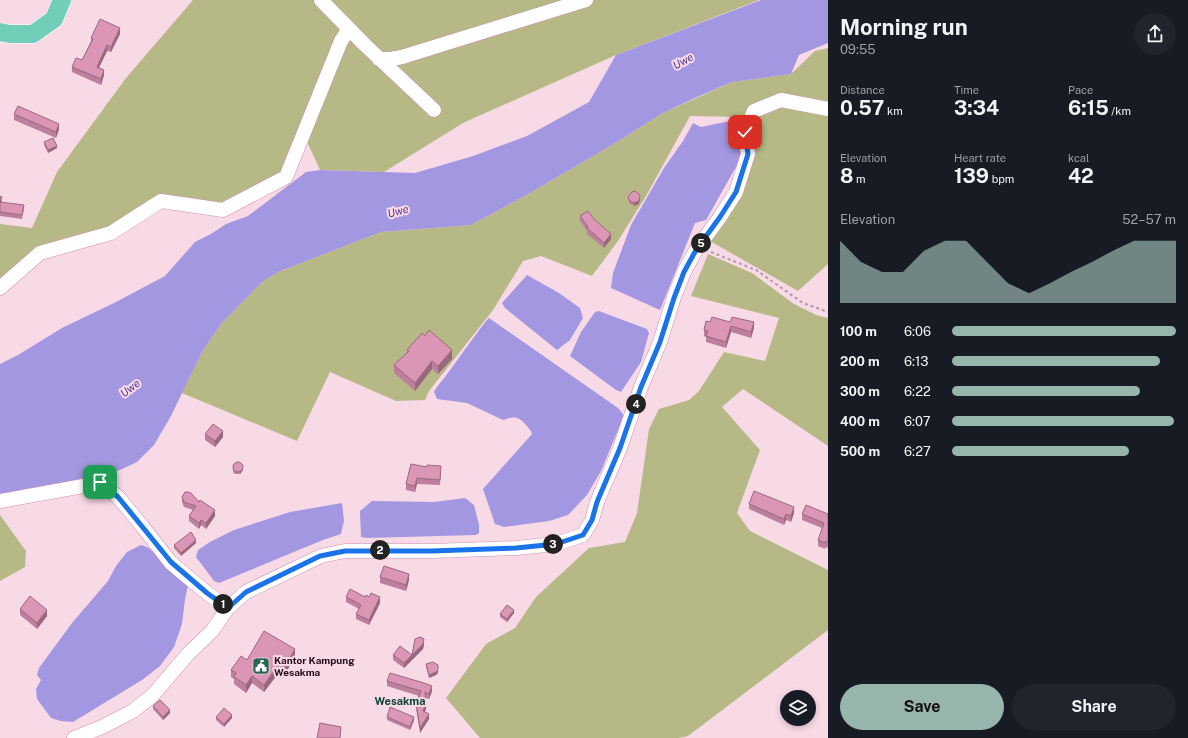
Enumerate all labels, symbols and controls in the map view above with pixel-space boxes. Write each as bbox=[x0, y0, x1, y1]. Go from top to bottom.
button: share bbox=[1134, 13, 1176, 55]
text: Morning run bbox=[840, 14, 968, 40]
text: 09:55 bbox=[840, 42, 876, 57]
water label: Uwe bbox=[671, 51, 695, 71]
text: Distance bbox=[840, 84, 885, 96]
text: Time bbox=[954, 84, 979, 96]
text: Pace bbox=[1068, 84, 1093, 96]
text: 0.57 bbox=[840, 96, 884, 120]
text: 3:34 bbox=[954, 96, 999, 120]
text: 6:15 bbox=[1068, 96, 1109, 120]
text: km bbox=[884, 105, 903, 117]
text: /km bbox=[1109, 105, 1131, 117]
pin bbox=[728, 115, 762, 149]
icon: check bbox=[734, 121, 756, 143]
text: Elevation bbox=[840, 152, 887, 164]
text: Heart rate bbox=[954, 152, 1006, 164]
text: kcal bbox=[1068, 152, 1089, 164]
text: 8 bbox=[840, 164, 853, 188]
text: 139 bbox=[954, 164, 989, 188]
text: 42 bbox=[1068, 164, 1094, 188]
text: m bbox=[853, 173, 866, 185]
text: bpm bbox=[989, 173, 1014, 185]
water label: Uwe bbox=[386, 202, 410, 220]
text: Elevation bbox=[840, 212, 895, 227]
text: 52–57 m bbox=[1122, 212, 1176, 227]
pin: 5 bbox=[691, 233, 711, 253]
text: 5 bbox=[697, 237, 705, 249]
text: 100 m bbox=[840, 324, 877, 339]
text: 6:06 bbox=[904, 324, 931, 339]
text: 200 m bbox=[840, 354, 880, 369]
text: 6:13 bbox=[904, 354, 929, 369]
water label: Uwe bbox=[118, 377, 142, 399]
text: 300 m bbox=[840, 384, 880, 399]
text: 6:22 bbox=[904, 384, 931, 399]
pin: 4 bbox=[626, 394, 646, 414]
text: 4 bbox=[632, 398, 640, 410]
text: 400 m bbox=[840, 414, 880, 429]
text: 6:07 bbox=[904, 414, 931, 429]
text: 500 m bbox=[840, 444, 880, 459]
text: 6:27 bbox=[904, 444, 931, 459]
pin bbox=[83, 465, 117, 499]
icon: arrive bbox=[89, 471, 111, 493]
pin: 3 bbox=[543, 534, 563, 554]
text: 3 bbox=[549, 538, 557, 550]
pin: 2 bbox=[370, 540, 390, 560]
text: 2 bbox=[377, 544, 384, 556]
pin: 1 bbox=[213, 594, 233, 614]
text: 1 bbox=[221, 598, 225, 610]
place label: Kantor Kampung Wesakma bbox=[274, 654, 355, 678]
public building icon: Kantor Kampung Wesakma bbox=[251, 656, 271, 676]
button: Save bbox=[840, 684, 1004, 730]
button: Share bbox=[1012, 684, 1176, 730]
map controls bbox=[780, 690, 816, 726]
button: layers bbox=[780, 690, 816, 726]
district label: Wesakma bbox=[375, 695, 425, 707]

